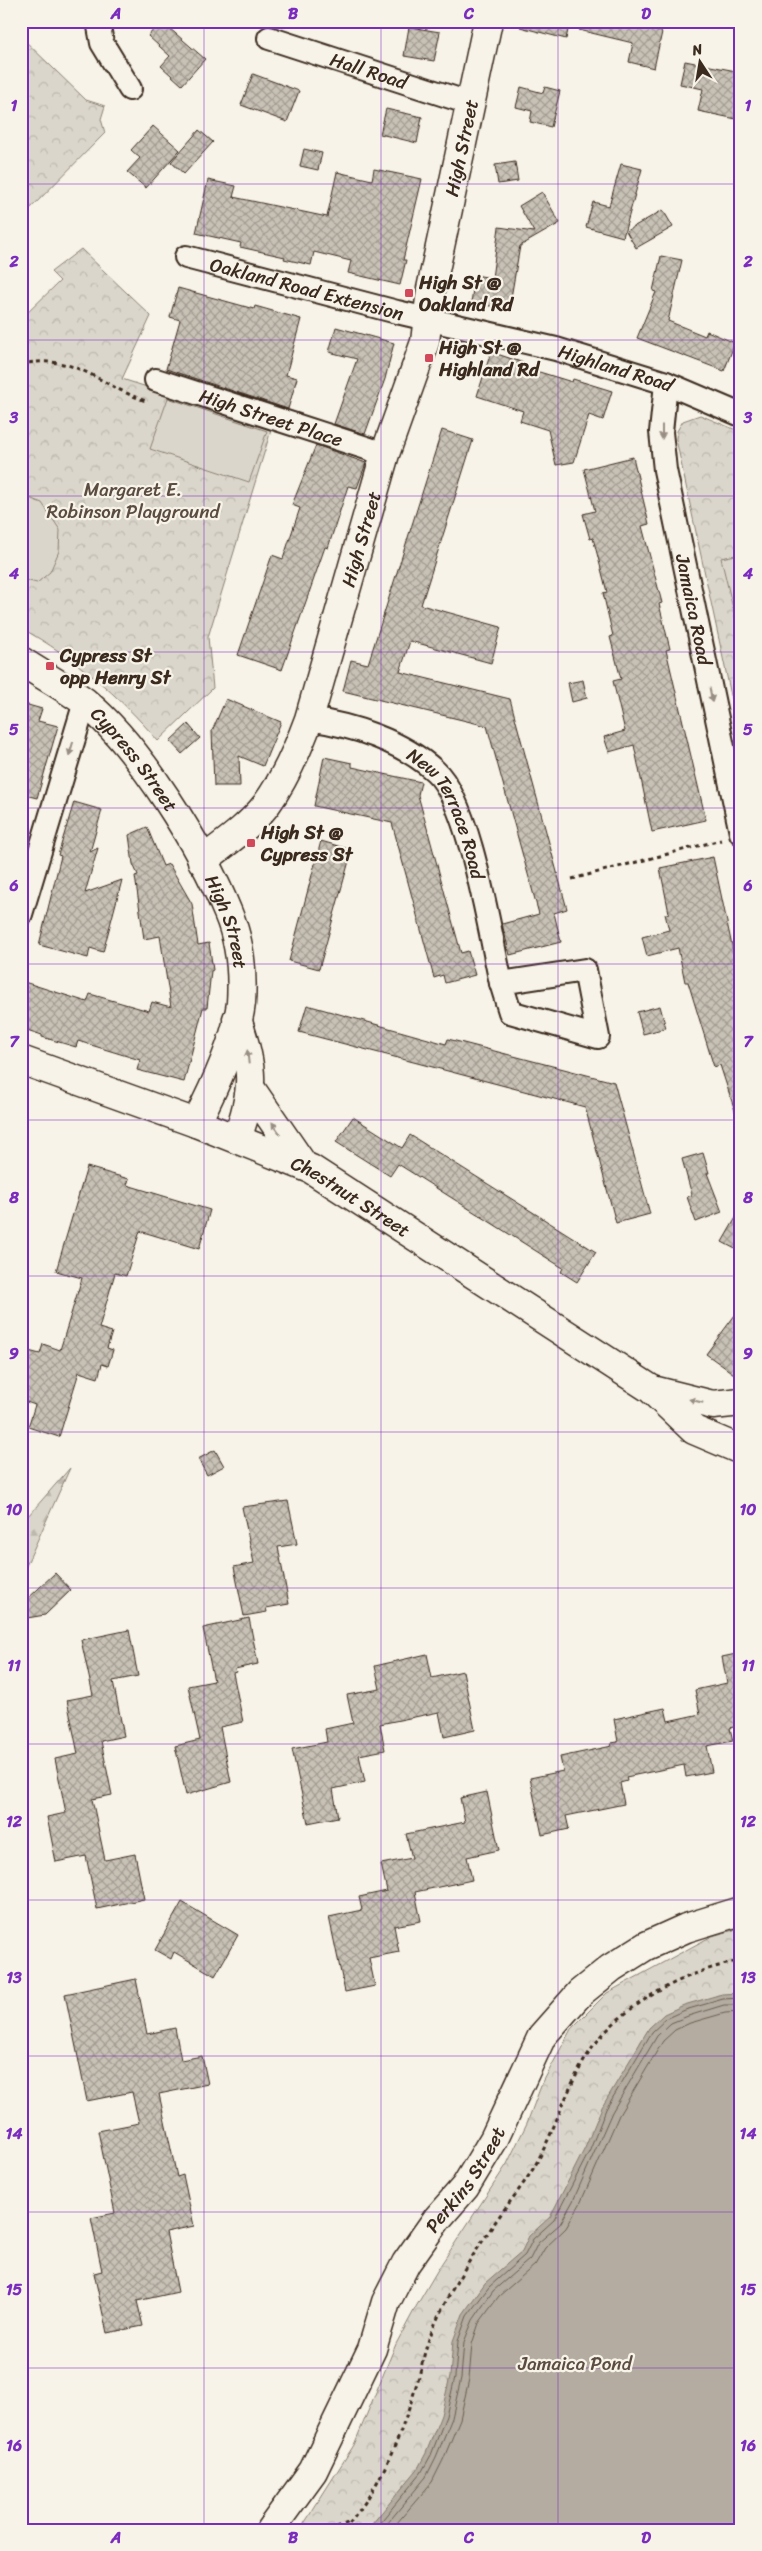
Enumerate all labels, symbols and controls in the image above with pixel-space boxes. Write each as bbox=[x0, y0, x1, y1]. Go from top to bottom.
text: A bbox=[110, 0, 121, 28]
text: B bbox=[288, 0, 299, 28]
text: C bbox=[463, 0, 475, 28]
text: D bbox=[641, 0, 651, 28]
text: N bbox=[689, 36, 705, 63]
north arrow bbox=[674, 38, 724, 88]
street label: Hall Road bbox=[326, 42, 414, 99]
text: 1 bbox=[11, 91, 18, 120]
text: 1 bbox=[745, 91, 752, 120]
street label: High Street bbox=[435, 96, 487, 199]
text: 2 bbox=[8, 247, 19, 276]
street label: Oakland Road Extension bbox=[206, 247, 407, 330]
text: 2 bbox=[742, 247, 753, 276]
place label: High St @ Oakland Rd bbox=[418, 266, 515, 321]
marker: High St @ Oakland Rd bbox=[403, 287, 415, 299]
place label: High St @ Highland Rd bbox=[438, 331, 541, 386]
street label: Highland Road bbox=[554, 334, 681, 402]
marker: High St @ Highland Rd bbox=[423, 352, 435, 364]
street label: High Street Place bbox=[195, 379, 347, 456]
text: 3 bbox=[9, 403, 19, 432]
text: 3 bbox=[743, 403, 753, 432]
one-way arrow bbox=[658, 424, 666, 440]
park label: Margaret E. Robinson Playground bbox=[46, 473, 222, 528]
street label: High Street bbox=[331, 487, 390, 591]
street label: Jamaica Road bbox=[666, 550, 722, 670]
text: 4 bbox=[8, 559, 19, 588]
text: 4 bbox=[742, 559, 753, 588]
place label: Cypress St opp Henry St bbox=[59, 639, 172, 694]
marker: Cypress St opp Henry St bbox=[44, 660, 56, 672]
one-way arrow bbox=[707, 687, 715, 703]
street label: Cypress Street bbox=[83, 698, 187, 818]
text: 5 bbox=[9, 715, 19, 744]
text: 5 bbox=[743, 715, 753, 744]
street label: New Terrace Road bbox=[400, 738, 495, 883]
one-way arrow bbox=[66, 742, 74, 757]
place label: High St @ Cypress St bbox=[260, 816, 354, 871]
marker: High St @ Cypress St bbox=[245, 837, 257, 849]
street label: High Street bbox=[196, 869, 257, 970]
text: 6 bbox=[8, 871, 19, 900]
text: 6 bbox=[742, 871, 753, 900]
text: 7 bbox=[9, 1027, 20, 1056]
text: 7 bbox=[743, 1027, 754, 1056]
one-way arrow bbox=[244, 1049, 252, 1065]
one-way arrow bbox=[271, 1121, 281, 1135]
street label: Chestnut Street bbox=[286, 1146, 417, 1246]
text: 8 bbox=[8, 1183, 19, 1212]
text: 8 bbox=[742, 1183, 753, 1212]
text: 9 bbox=[9, 1339, 19, 1368]
text: 9 bbox=[743, 1339, 753, 1368]
one-way arrow bbox=[688, 1396, 703, 1404]
text: 10 bbox=[6, 1495, 22, 1524]
text: 10 bbox=[740, 1495, 756, 1524]
text: 11 bbox=[7, 1651, 21, 1680]
text: 11 bbox=[741, 1651, 755, 1680]
text: 12 bbox=[6, 1807, 23, 1836]
text: 12 bbox=[740, 1807, 757, 1836]
text: 13 bbox=[6, 1963, 22, 1992]
text: 13 bbox=[740, 1963, 756, 1992]
text: 14 bbox=[6, 2119, 22, 2148]
text: 14 bbox=[740, 2119, 756, 2148]
street label: Perkins Street bbox=[416, 2121, 514, 2239]
text: 15 bbox=[6, 2275, 23, 2304]
text: 15 bbox=[740, 2275, 757, 2304]
park label: Jamaica Pond bbox=[517, 2347, 634, 2380]
text: 16 bbox=[6, 2431, 22, 2460]
text: 16 bbox=[740, 2431, 756, 2460]
text: A bbox=[110, 2523, 121, 2551]
text: B bbox=[288, 2523, 299, 2551]
text: C bbox=[463, 2523, 475, 2551]
text: D bbox=[641, 2523, 651, 2551]

